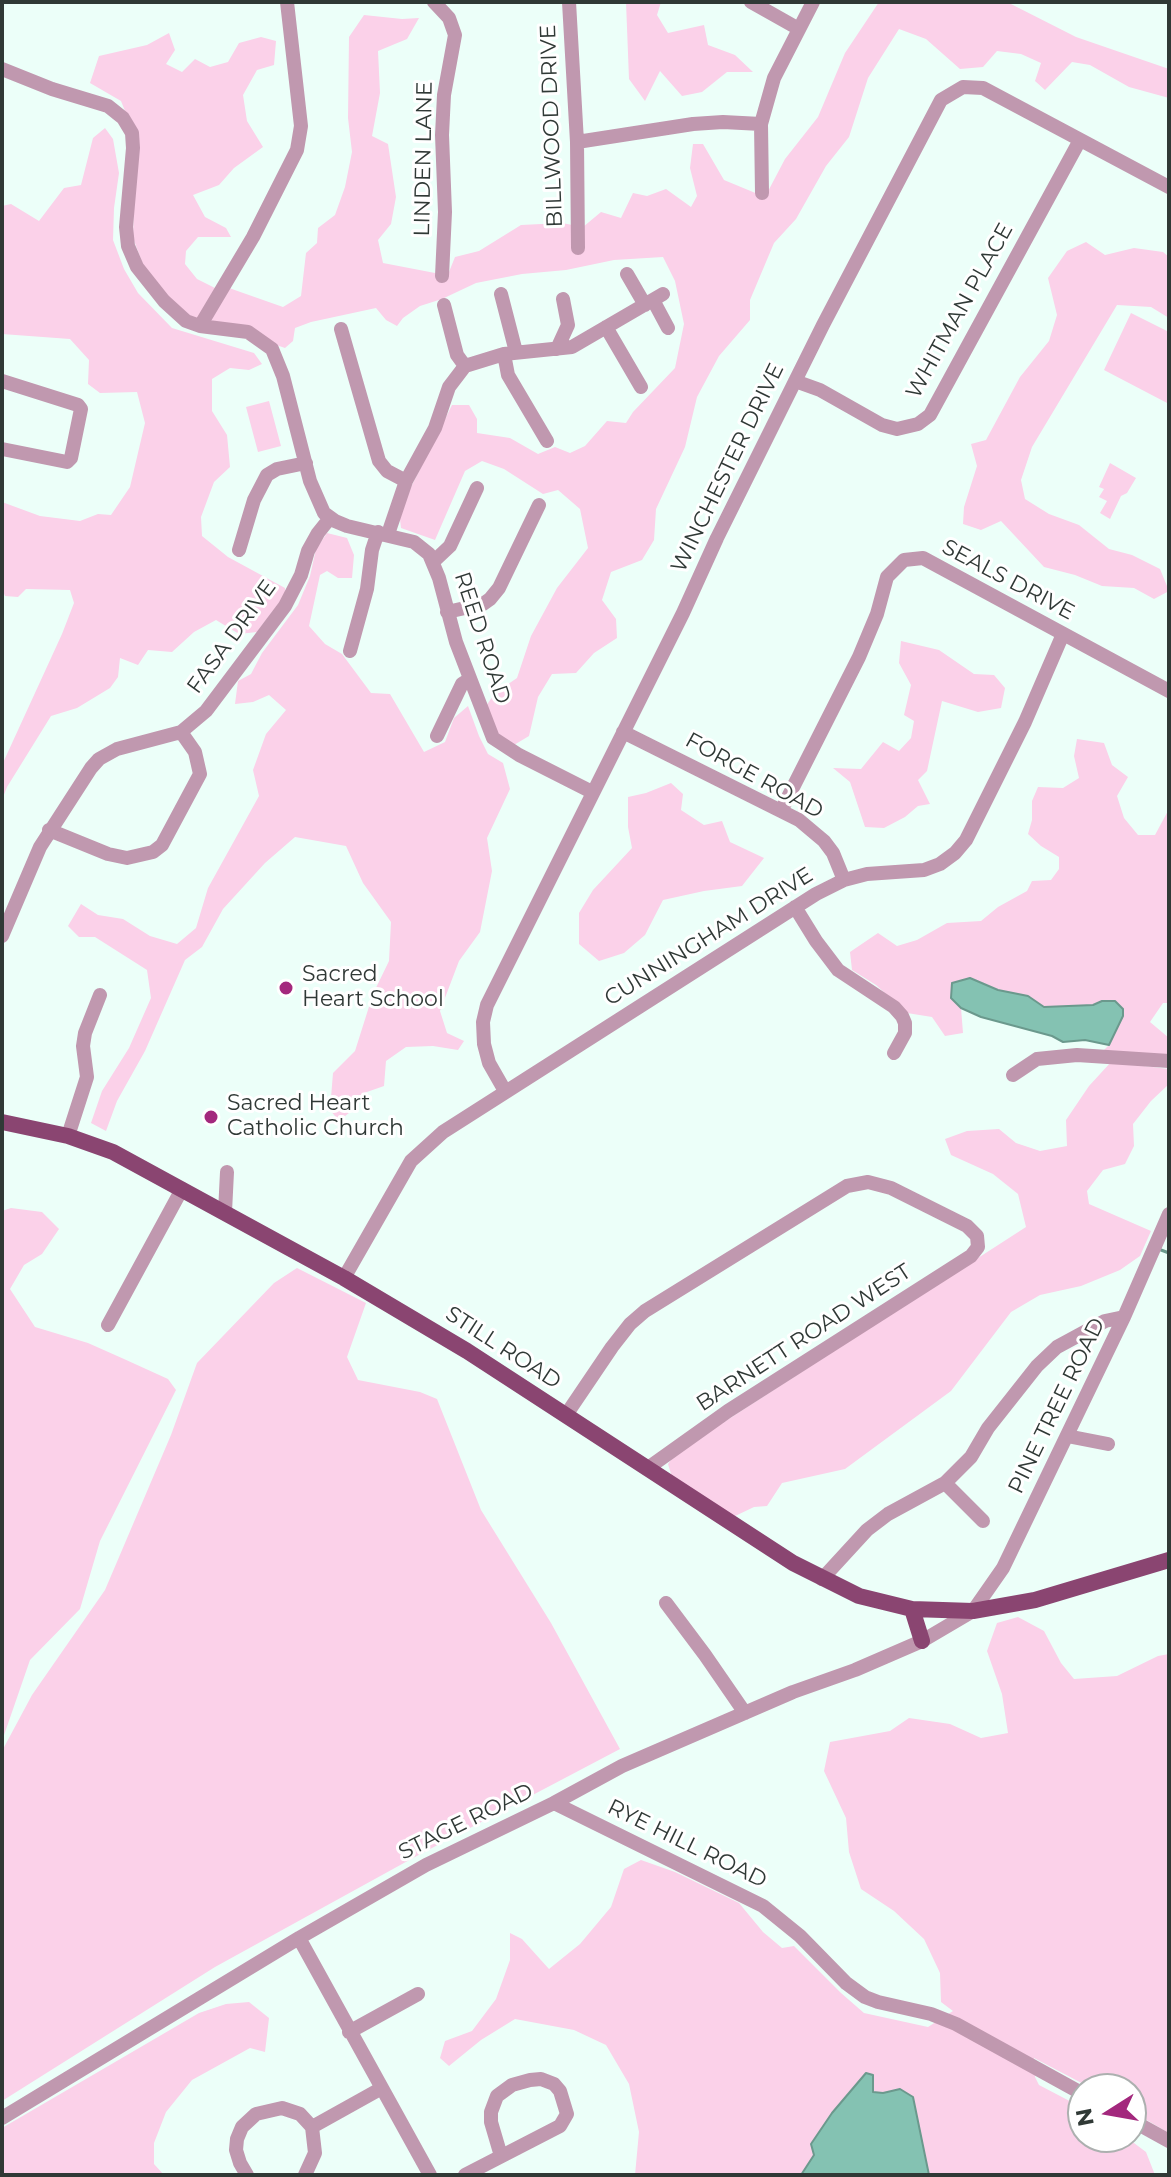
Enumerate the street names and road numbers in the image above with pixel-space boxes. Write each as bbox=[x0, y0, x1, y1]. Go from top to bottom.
street label: BILLWOOD DRIVE bbox=[535, 24, 569, 228]
street label: LINDEN LANE bbox=[409, 81, 439, 237]
street label: WHITMAN PLACE bbox=[901, 219, 1019, 403]
street label: WINCHESTER DRIVE bbox=[666, 359, 790, 577]
street label: SEALS DRIVE bbox=[937, 534, 1079, 626]
street label: REED ROAD bbox=[448, 569, 516, 707]
street label: FASA DRIVE bbox=[182, 575, 282, 699]
street label: FORGE ROAD bbox=[680, 727, 828, 825]
street label: CUNNINGHAM DRIVE bbox=[600, 862, 818, 1012]
street label: BARNETT ROAD WEST bbox=[692, 1259, 916, 1417]
street label: STILL ROAD bbox=[440, 1301, 566, 1395]
street label: PINE TREE ROAD bbox=[1003, 1314, 1111, 1498]
street label: STAGE ROAD bbox=[394, 1778, 538, 1866]
street label: RYE HILL ROAD bbox=[603, 1794, 771, 1894]

